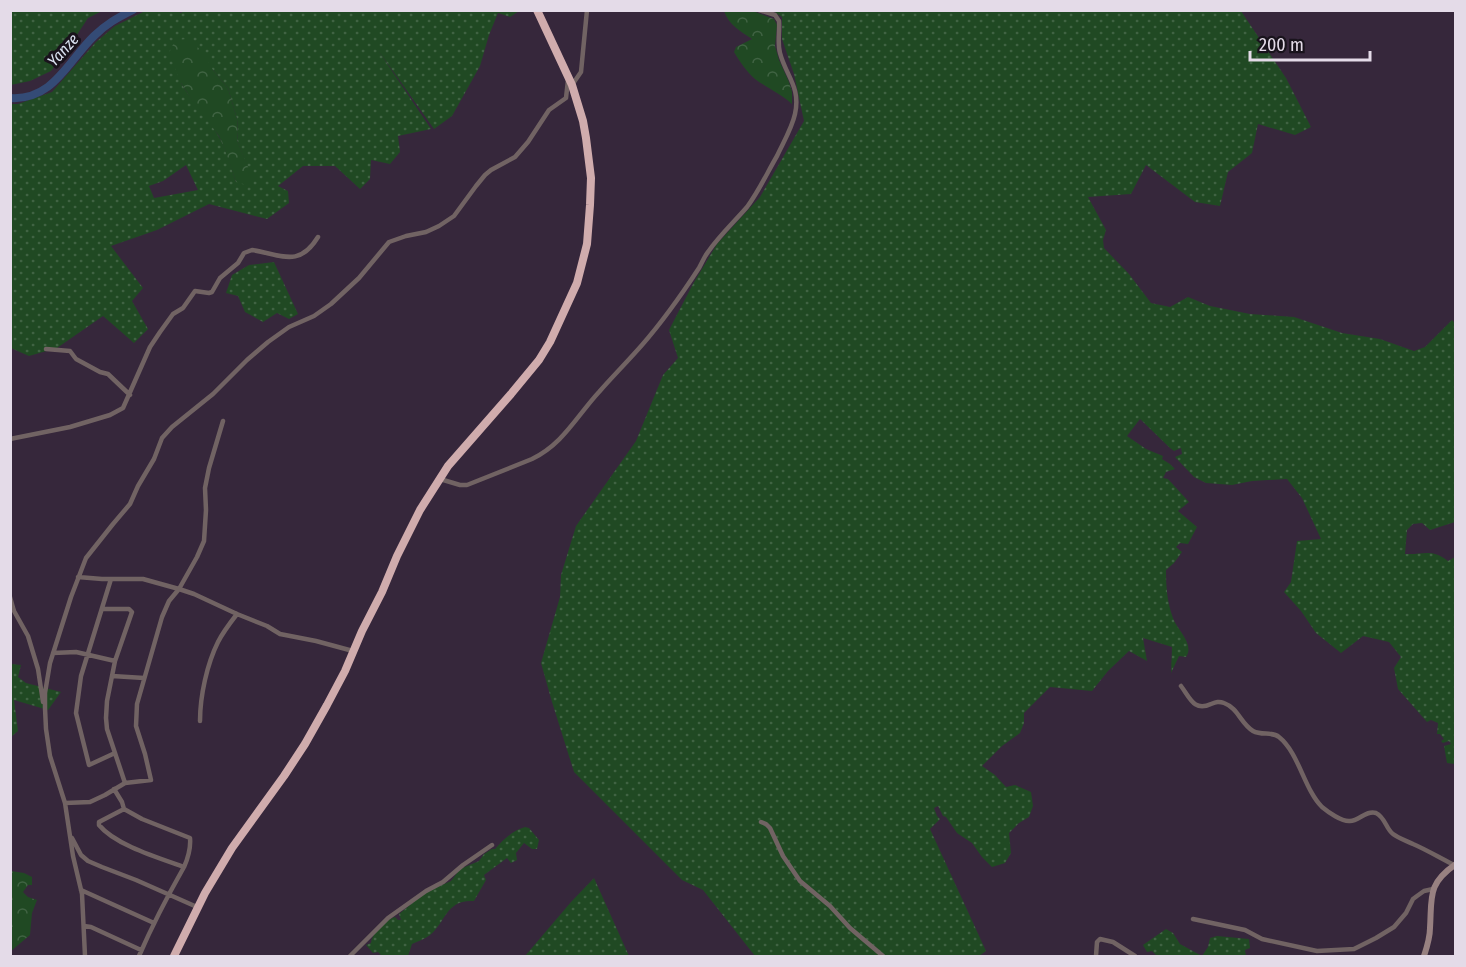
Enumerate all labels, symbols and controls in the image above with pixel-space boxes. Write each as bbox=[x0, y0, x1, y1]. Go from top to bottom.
scale bar bbox=[1250, 24, 1370, 62]
water label: Yanze bbox=[43, 29, 83, 70]
text: 200 m bbox=[1259, 34, 1304, 56]

